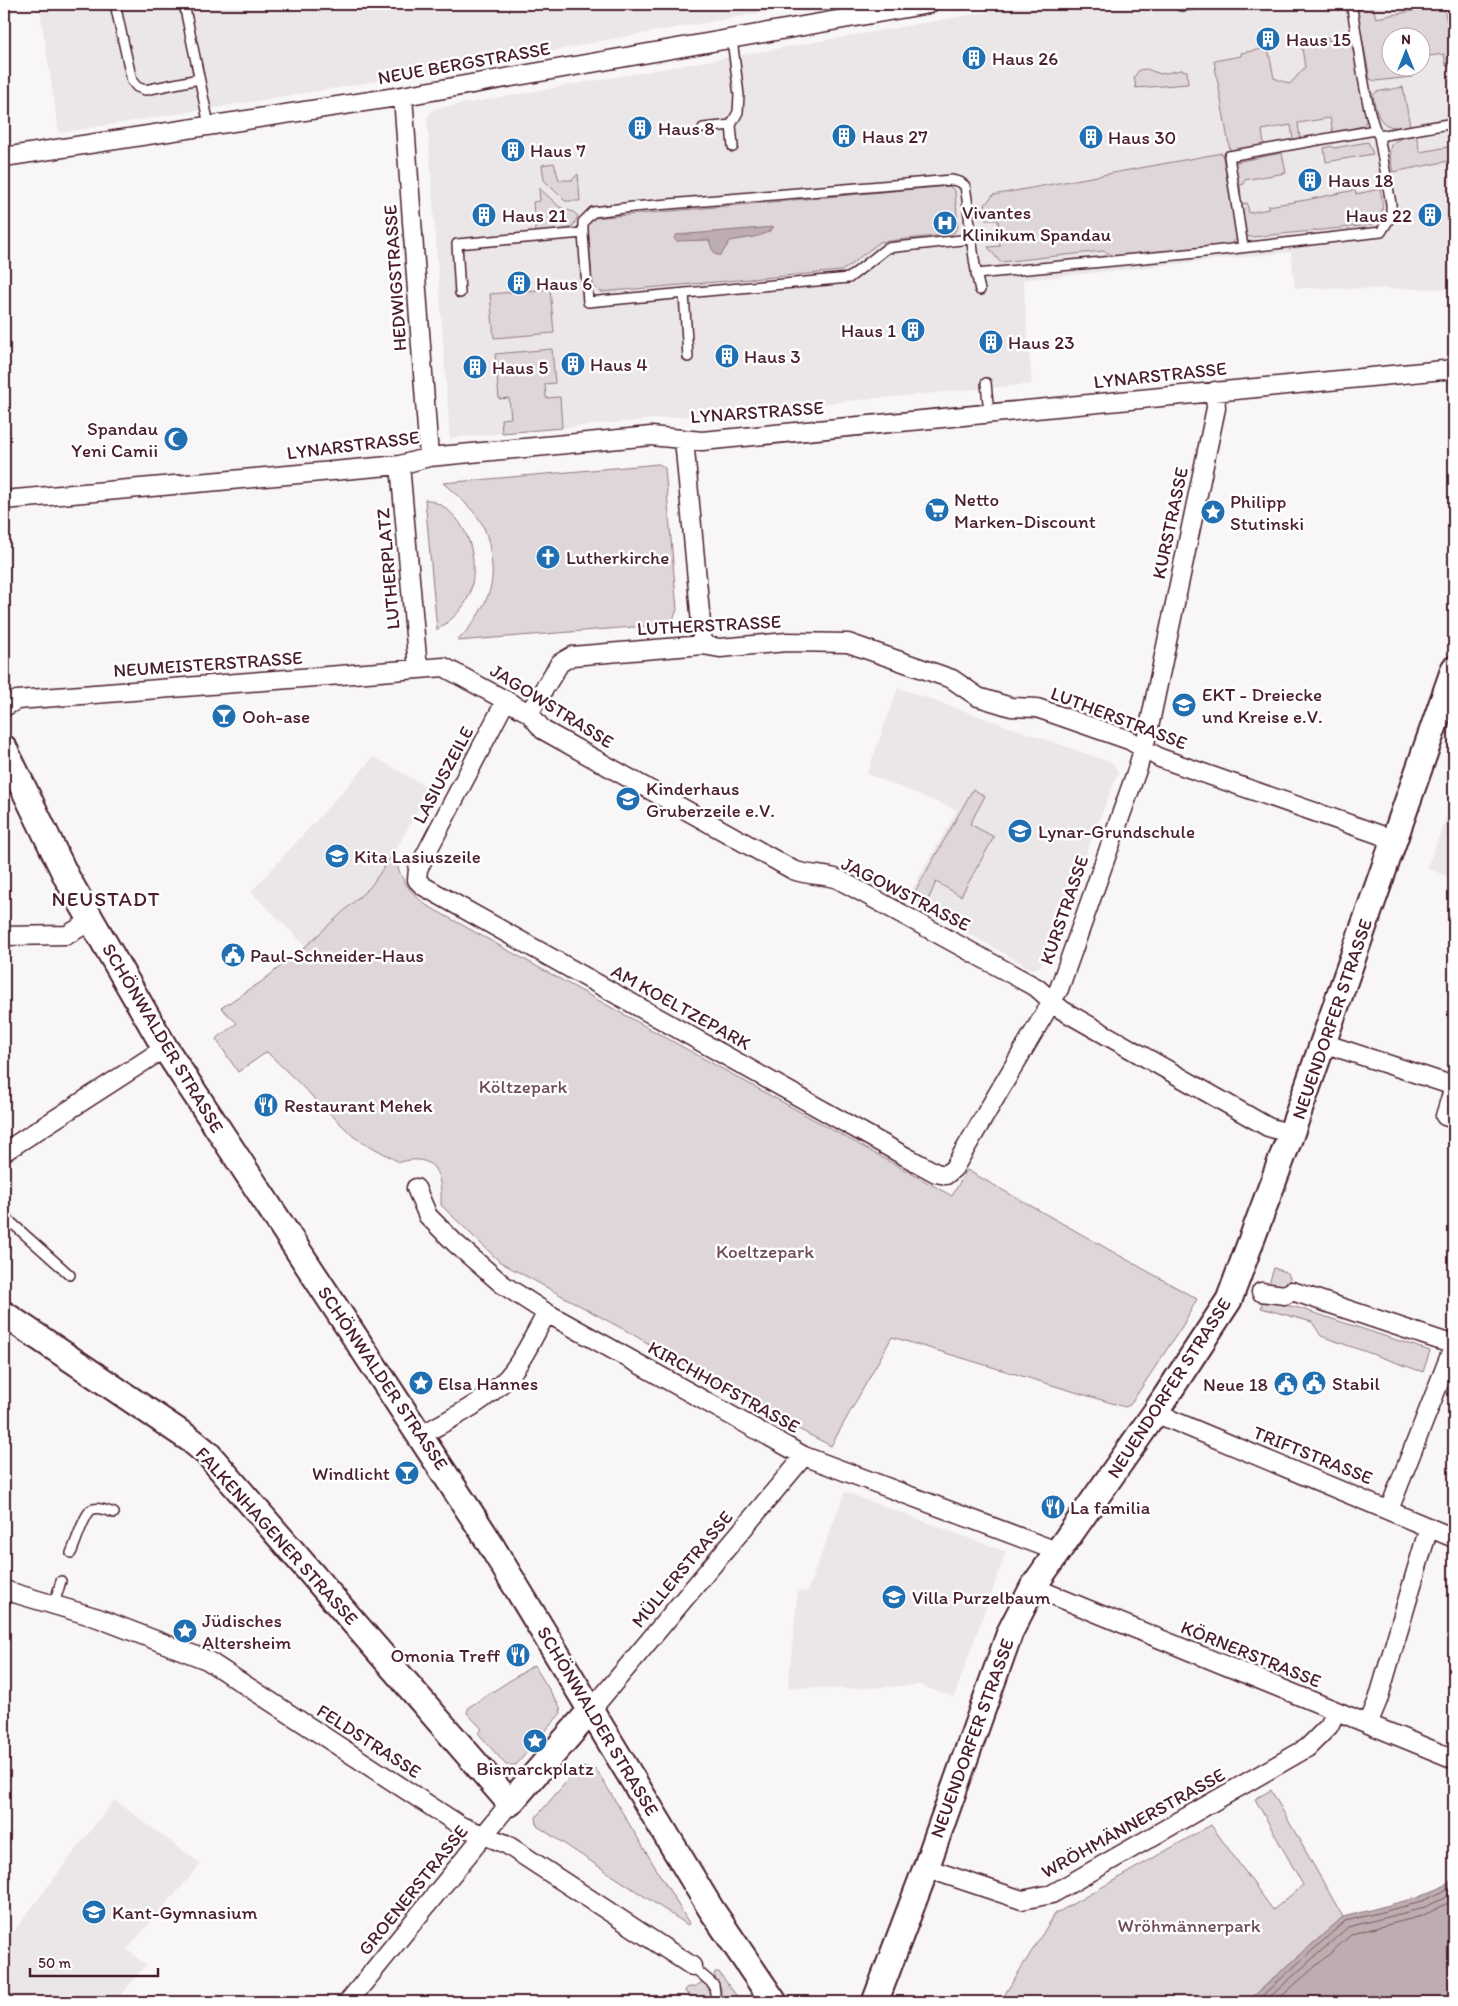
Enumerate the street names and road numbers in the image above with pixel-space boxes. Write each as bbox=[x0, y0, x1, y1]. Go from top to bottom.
street label: NEUE BERGSTRASSE bbox=[376, 36, 552, 90]
street label: HEDWIGSTRASSE bbox=[378, 204, 412, 352]
street label: LYNARSTRASSE bbox=[1092, 357, 1228, 393]
street label: LYNARSTRASSE bbox=[689, 396, 825, 428]
street label: LYNARSTRASSE bbox=[285, 425, 421, 465]
street label: KURSTRASSE bbox=[1147, 465, 1193, 581]
street label: LUTHERPLATZ bbox=[371, 507, 405, 631]
street label: LUTHERSTRASSE bbox=[636, 610, 782, 640]
street label: NEUMEISTERSTRASSE bbox=[113, 646, 303, 682]
street label: JAGOWSTRASSE bbox=[486, 659, 618, 753]
street label: LUTHERSTRASSE bbox=[1047, 681, 1191, 755]
street label: LASIUSZEILE bbox=[408, 722, 478, 828]
street label: JAGOWSTRASSE bbox=[838, 852, 974, 936]
street label: KURSTRASSE bbox=[1035, 853, 1093, 967]
street label: NEUENDORFER STRASSE bbox=[1287, 916, 1377, 1122]
street label: SCHÖNWALDER STRASSE bbox=[97, 939, 229, 1137]
street label: AM KOELTZEPARK bbox=[607, 959, 755, 1055]
street label: SCHÖNWALDER STRASSE bbox=[313, 1282, 453, 1474]
street label: NEUENDORFER STRASSE bbox=[1102, 1293, 1236, 1483]
street label: KIRCHHOFSTRASSE bbox=[644, 1336, 804, 1438]
street label: TRIFTSTRASSE bbox=[1250, 1421, 1376, 1489]
street label: FALKENHAGENER STRASSE bbox=[191, 1442, 363, 1630]
street label: MÜLLERSTRASSE bbox=[626, 1506, 738, 1632]
street label: KÖRNERSTRASSE bbox=[1178, 1615, 1324, 1693]
street label: SCHÖNWALDER STRASSE bbox=[532, 1622, 664, 1820]
street label: NEUENDORFER STRASSE bbox=[925, 1635, 1019, 1841]
street label: FELDSTRASSE bbox=[313, 1699, 425, 1783]
street label: WRÖHMÄNNERSTRASSE bbox=[1037, 1763, 1229, 1883]
street label: GROENERSTRASSE bbox=[353, 1820, 473, 1960]

